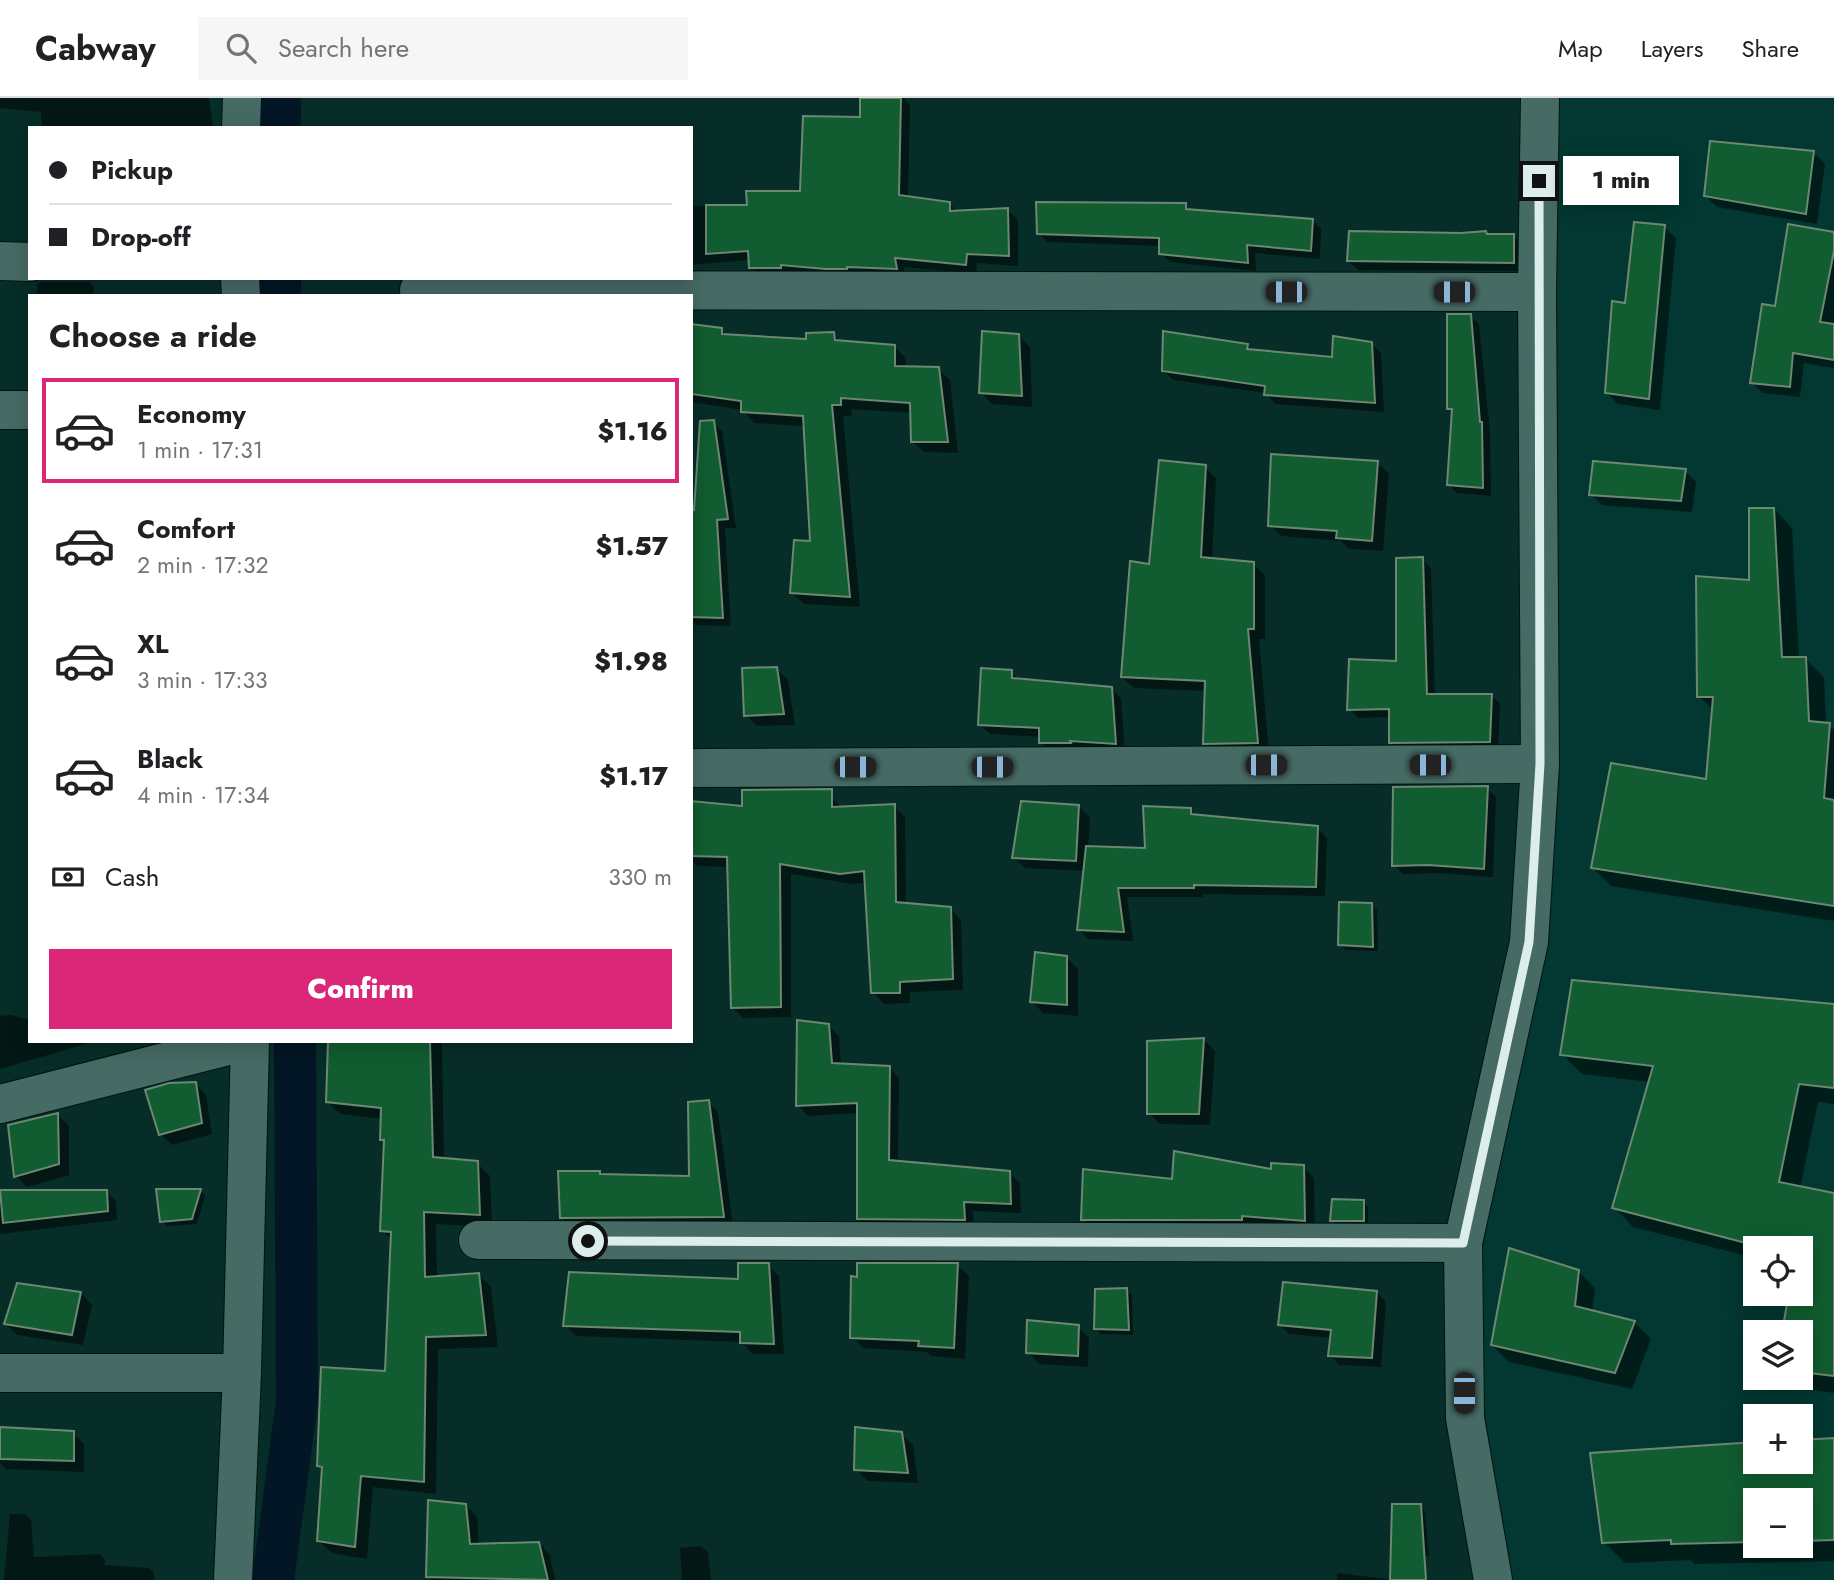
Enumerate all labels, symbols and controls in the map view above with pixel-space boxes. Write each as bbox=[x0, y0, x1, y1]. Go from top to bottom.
search box bbox=[198, 17, 688, 80]
text: Cabway bbox=[35, 25, 156, 72]
icon: search bbox=[222, 29, 260, 67]
text: Search here bbox=[278, 29, 409, 67]
text: Map bbox=[1558, 31, 1603, 66]
text: Layers bbox=[1641, 31, 1703, 66]
text: Share bbox=[1741, 31, 1799, 66]
text: Pickup bbox=[91, 151, 173, 189]
callout: 1 min bbox=[1564, 156, 1679, 206]
text: 1 min bbox=[1592, 163, 1650, 197]
route end bbox=[1523, 165, 1555, 197]
text: Drop-off bbox=[91, 218, 191, 256]
car bbox=[1266, 282, 1308, 303]
car bbox=[1434, 282, 1476, 303]
text: Choose a ride bbox=[49, 313, 257, 359]
text: Economy bbox=[137, 395, 246, 433]
icon: car bbox=[53, 399, 116, 462]
text: $1.16 bbox=[597, 412, 668, 450]
text: 1 min · 17:31 bbox=[137, 433, 263, 467]
text: Comfort bbox=[137, 510, 235, 548]
icon: car bbox=[53, 514, 116, 577]
text: $1.57 bbox=[596, 527, 668, 565]
text: 2 min · 17:32 bbox=[137, 548, 269, 582]
text: XL bbox=[137, 625, 169, 663]
icon: car bbox=[53, 629, 116, 692]
text: $1.98 bbox=[594, 642, 668, 680]
text: 3 min · 17:33 bbox=[137, 663, 268, 697]
text: Black bbox=[137, 740, 203, 778]
icon: car bbox=[53, 744, 116, 807]
car bbox=[1246, 755, 1288, 776]
car bbox=[1410, 755, 1452, 776]
text: $1.17 bbox=[599, 757, 668, 795]
car bbox=[835, 757, 877, 778]
car bbox=[972, 757, 1014, 778]
text: 4 min · 17:34 bbox=[137, 778, 269, 812]
icon: cash bbox=[49, 858, 87, 896]
text: Cash bbox=[105, 858, 159, 896]
text: 330 m bbox=[608, 860, 672, 894]
button: Confirm bbox=[49, 949, 672, 1029]
route start bbox=[572, 1225, 604, 1257]
map controls bbox=[1743, 1236, 1813, 1558]
button: locate bbox=[1743, 1236, 1813, 1306]
button: layers bbox=[1743, 1320, 1813, 1390]
car bbox=[1454, 1372, 1475, 1414]
button: + bbox=[1743, 1404, 1813, 1474]
button: − bbox=[1743, 1488, 1813, 1558]

